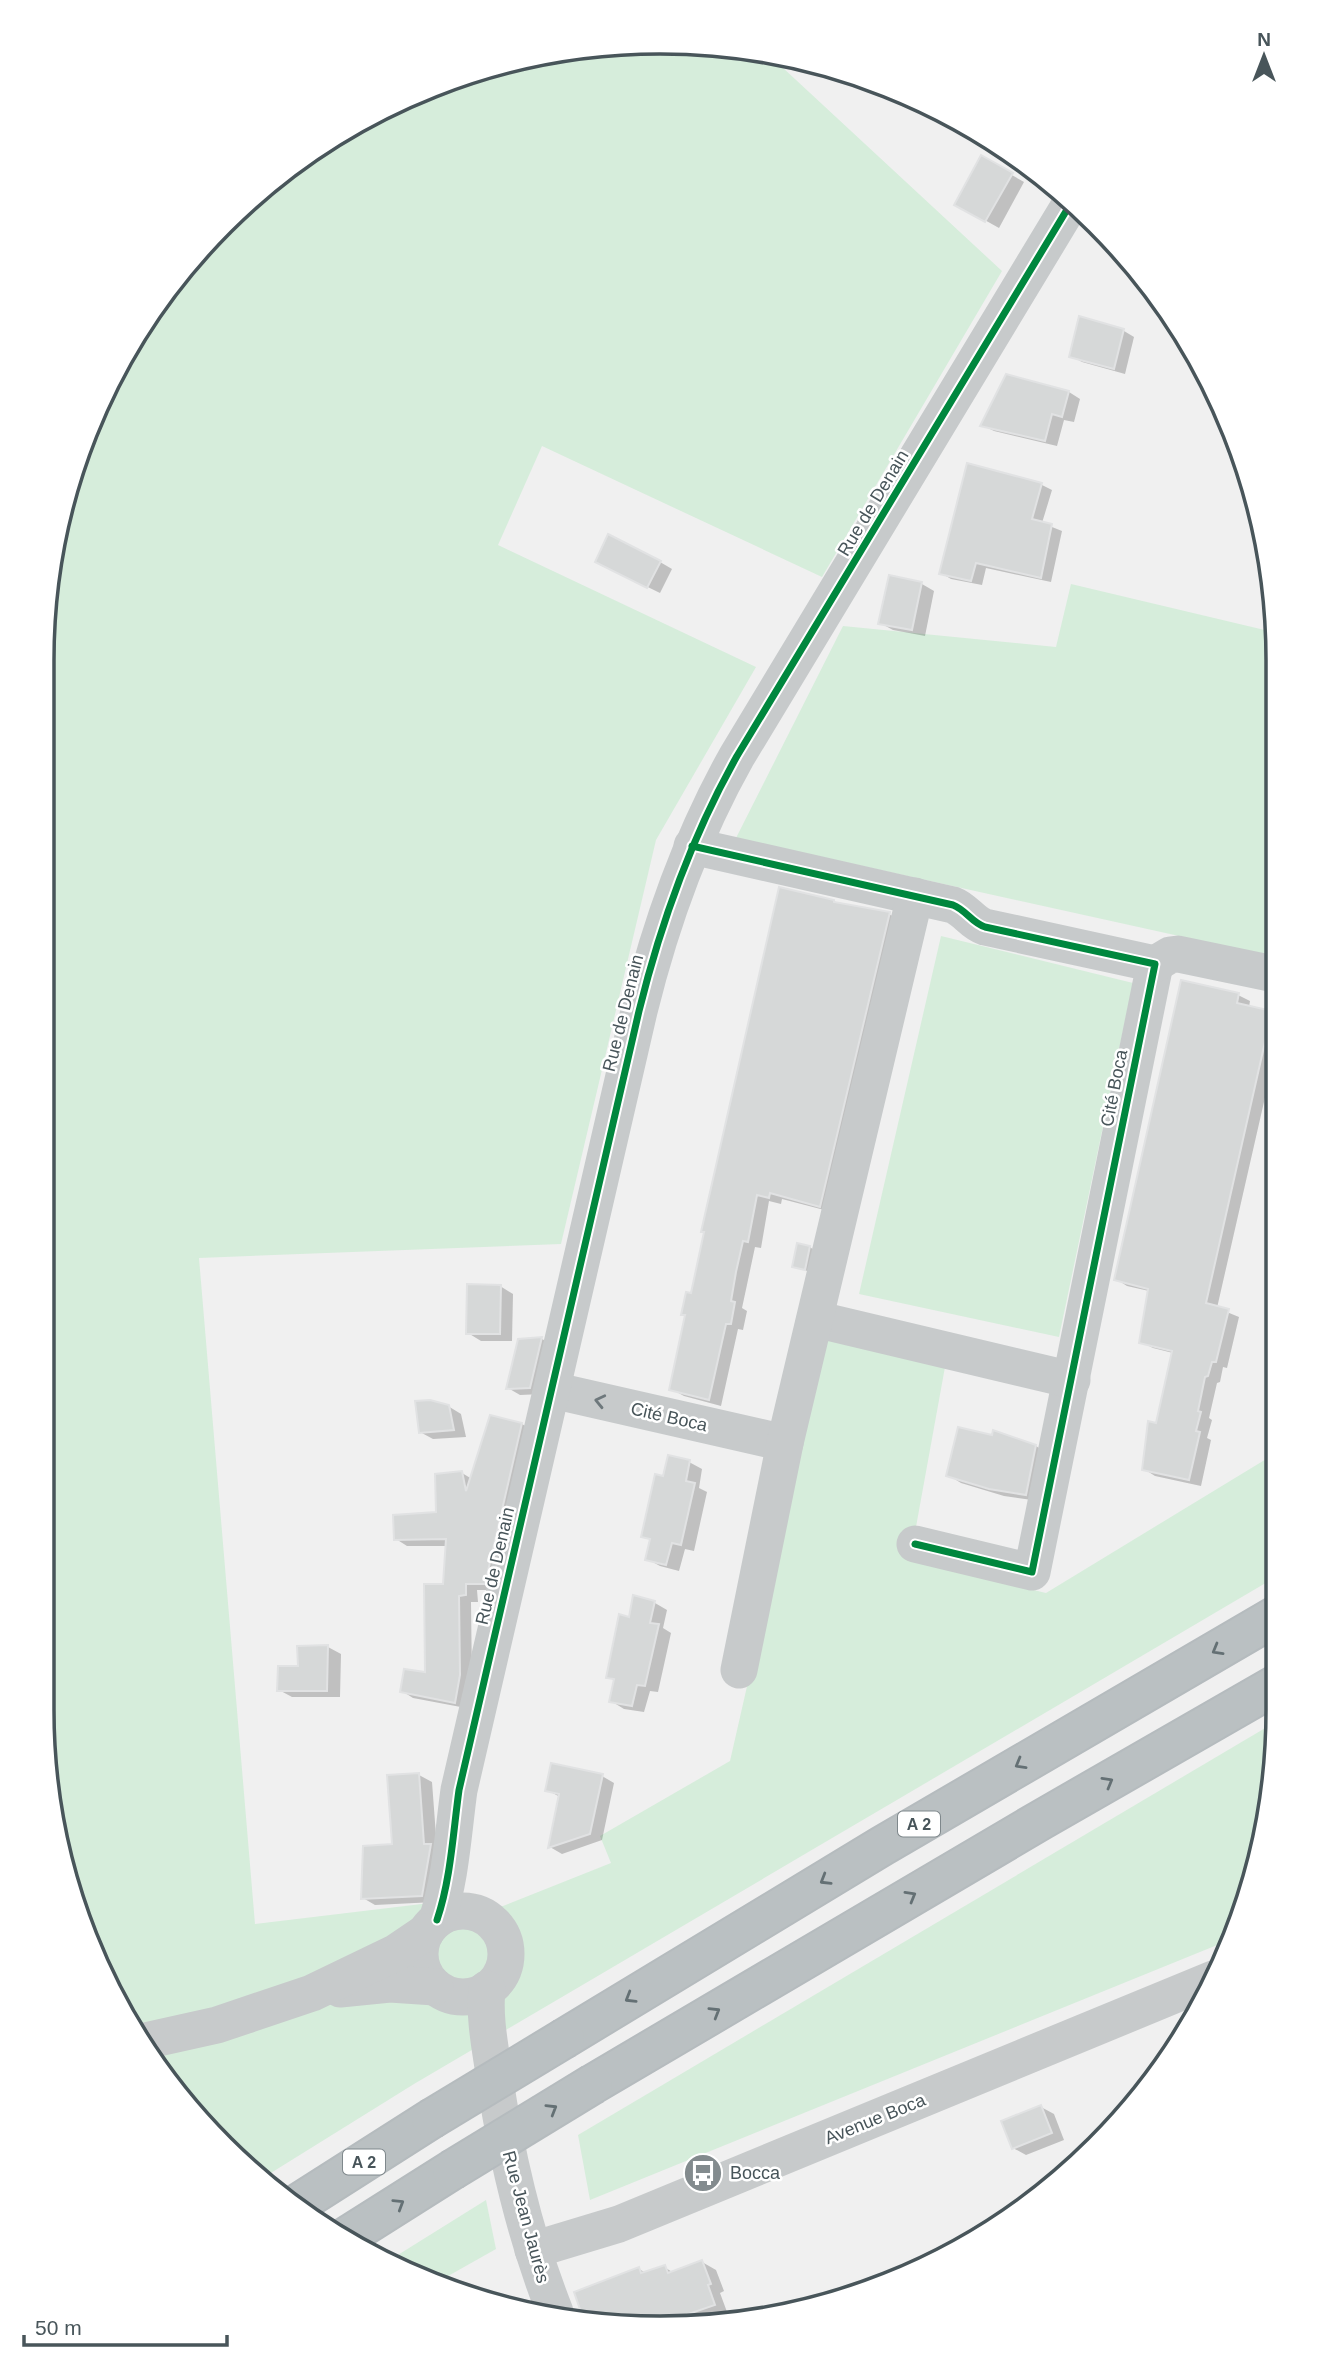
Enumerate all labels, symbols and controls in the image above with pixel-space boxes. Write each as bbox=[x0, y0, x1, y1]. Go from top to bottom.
north arrow bbox=[1229, 21, 1299, 91]
text: N bbox=[1257, 29, 1271, 50]
street label: Rue de Denain bbox=[834, 446, 912, 560]
street label: Rue de Denain bbox=[599, 952, 647, 1074]
street label: Cité Boca bbox=[1097, 1047, 1131, 1128]
one-way arrow bbox=[594, 1395, 606, 1409]
street label: Cité Boca bbox=[629, 1398, 710, 1436]
street label: Rue de Denain bbox=[472, 1505, 518, 1627]
one-way arrow bbox=[1212, 1642, 1225, 1655]
one-way arrow bbox=[1015, 1756, 1028, 1769]
one-way arrow bbox=[1100, 1777, 1113, 1790]
road number: A 2 bbox=[898, 1812, 940, 1836]
one-way arrow bbox=[819, 1872, 832, 1885]
one-way arrow bbox=[904, 1891, 917, 1904]
one-way arrow bbox=[625, 1990, 638, 2003]
one-way arrow bbox=[708, 2007, 721, 2020]
street label: Avenue Boca bbox=[822, 2089, 929, 2148]
one-way arrow bbox=[545, 2105, 558, 2118]
street label: Rue Jean Jaurès bbox=[499, 2149, 553, 2285]
road number: A 2 bbox=[343, 2150, 385, 2174]
bus stop icon: Bocca bbox=[682, 2152, 724, 2194]
place label: Bocca bbox=[730, 2163, 781, 2183]
one-way arrow bbox=[391, 2199, 404, 2212]
scale bar bbox=[24, 2304, 228, 2348]
text: 50 m bbox=[35, 2316, 82, 2339]

